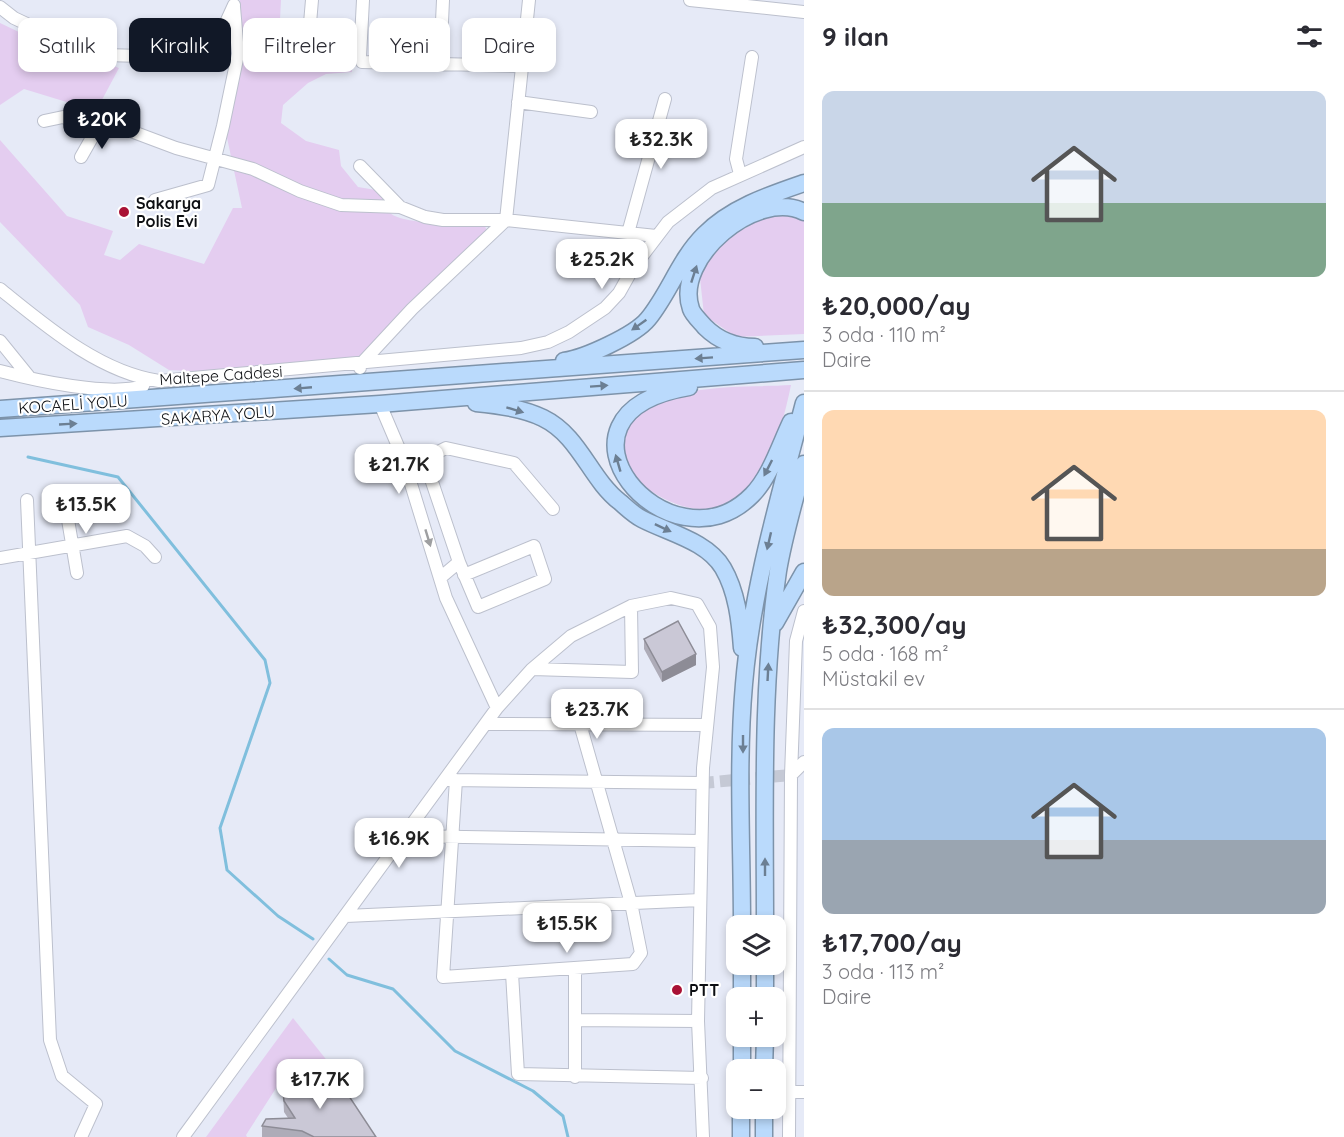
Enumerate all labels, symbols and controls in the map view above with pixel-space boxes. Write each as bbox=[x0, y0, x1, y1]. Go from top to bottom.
chip: Satılık bbox=[18, 18, 117, 72]
chip: Kiralık bbox=[129, 18, 231, 72]
chip: Filtreler bbox=[243, 18, 357, 72]
chip: Yeni bbox=[369, 18, 450, 72]
chip: Daire bbox=[462, 18, 556, 72]
text: 9 ilan bbox=[822, 20, 889, 53]
icon: filters bbox=[1293, 20, 1326, 53]
pin: ₺20K bbox=[66, 99, 138, 150]
text: ₺20K bbox=[77, 106, 127, 131]
pin: ₺32.3K bbox=[612, 119, 710, 170]
text: ₺32.3K bbox=[629, 126, 693, 151]
icon: home bbox=[1020, 130, 1128, 238]
place label: Sakarya Polis Evi bbox=[136, 193, 201, 231]
marker: Sakarya Polis Evi bbox=[117, 205, 131, 219]
pin: ₺25.2K bbox=[553, 239, 651, 290]
text: ₺25.2K bbox=[570, 246, 634, 271]
one-way arrow bbox=[689, 265, 699, 283]
text: ₺20,000/ay bbox=[822, 289, 971, 322]
one-way arrow bbox=[632, 319, 648, 331]
text: 3 oda · 110 m² bbox=[822, 322, 946, 347]
text: Daire bbox=[822, 347, 871, 372]
one-way arrow bbox=[694, 353, 713, 362]
street label: Maltepe Caddesi bbox=[159, 361, 283, 389]
one-way arrow bbox=[590, 381, 609, 391]
one-way arrow bbox=[293, 383, 312, 393]
street label: KOCAELİ YOLU bbox=[18, 390, 128, 418]
street label: SAKARYA YOLU bbox=[160, 401, 276, 429]
one-way arrow bbox=[506, 405, 524, 415]
one-way arrow bbox=[59, 419, 78, 428]
pin: ₺21.7K bbox=[350, 444, 448, 495]
icon: home bbox=[1020, 449, 1128, 557]
text: ₺21.7K bbox=[369, 451, 429, 476]
one-way arrow bbox=[613, 454, 623, 472]
one-way arrow bbox=[763, 460, 773, 477]
pin: ₺13.5K bbox=[37, 484, 135, 535]
text: ₺13.5K bbox=[56, 491, 116, 516]
one-way arrow bbox=[654, 524, 671, 533]
one-way arrow bbox=[424, 529, 433, 547]
one-way arrow bbox=[764, 532, 774, 550]
text: ₺32,300/ay bbox=[822, 608, 967, 641]
text: 5 oda · 168 m² bbox=[822, 641, 949, 666]
one-way arrow bbox=[764, 663, 773, 682]
text: Müstakil ev bbox=[822, 666, 925, 691]
pin: ₺23.7K bbox=[548, 689, 646, 740]
text: ₺23.7K bbox=[565, 696, 629, 721]
one-way arrow bbox=[738, 734, 748, 753]
icon: home bbox=[1020, 767, 1128, 875]
pin: ₺16.9K bbox=[350, 818, 448, 869]
text: ₺16.9K bbox=[369, 825, 429, 850]
one-way arrow bbox=[760, 858, 770, 877]
pin: ₺15.5K bbox=[518, 903, 616, 954]
text: ₺15.5K bbox=[537, 910, 597, 935]
map controls bbox=[726, 915, 786, 1119]
button: layers bbox=[726, 915, 786, 975]
text: ₺17,700/ay bbox=[822, 926, 962, 959]
text: 3 oda · 113 m² bbox=[822, 959, 944, 984]
place label: PTT bbox=[689, 980, 719, 1000]
marker: PTT bbox=[670, 983, 684, 997]
text: Daire bbox=[822, 984, 871, 1009]
button: + bbox=[726, 987, 786, 1047]
pin: ₺17.7K bbox=[271, 1059, 369, 1110]
button: − bbox=[726, 1059, 786, 1119]
text: ₺17.7K bbox=[290, 1066, 350, 1091]

